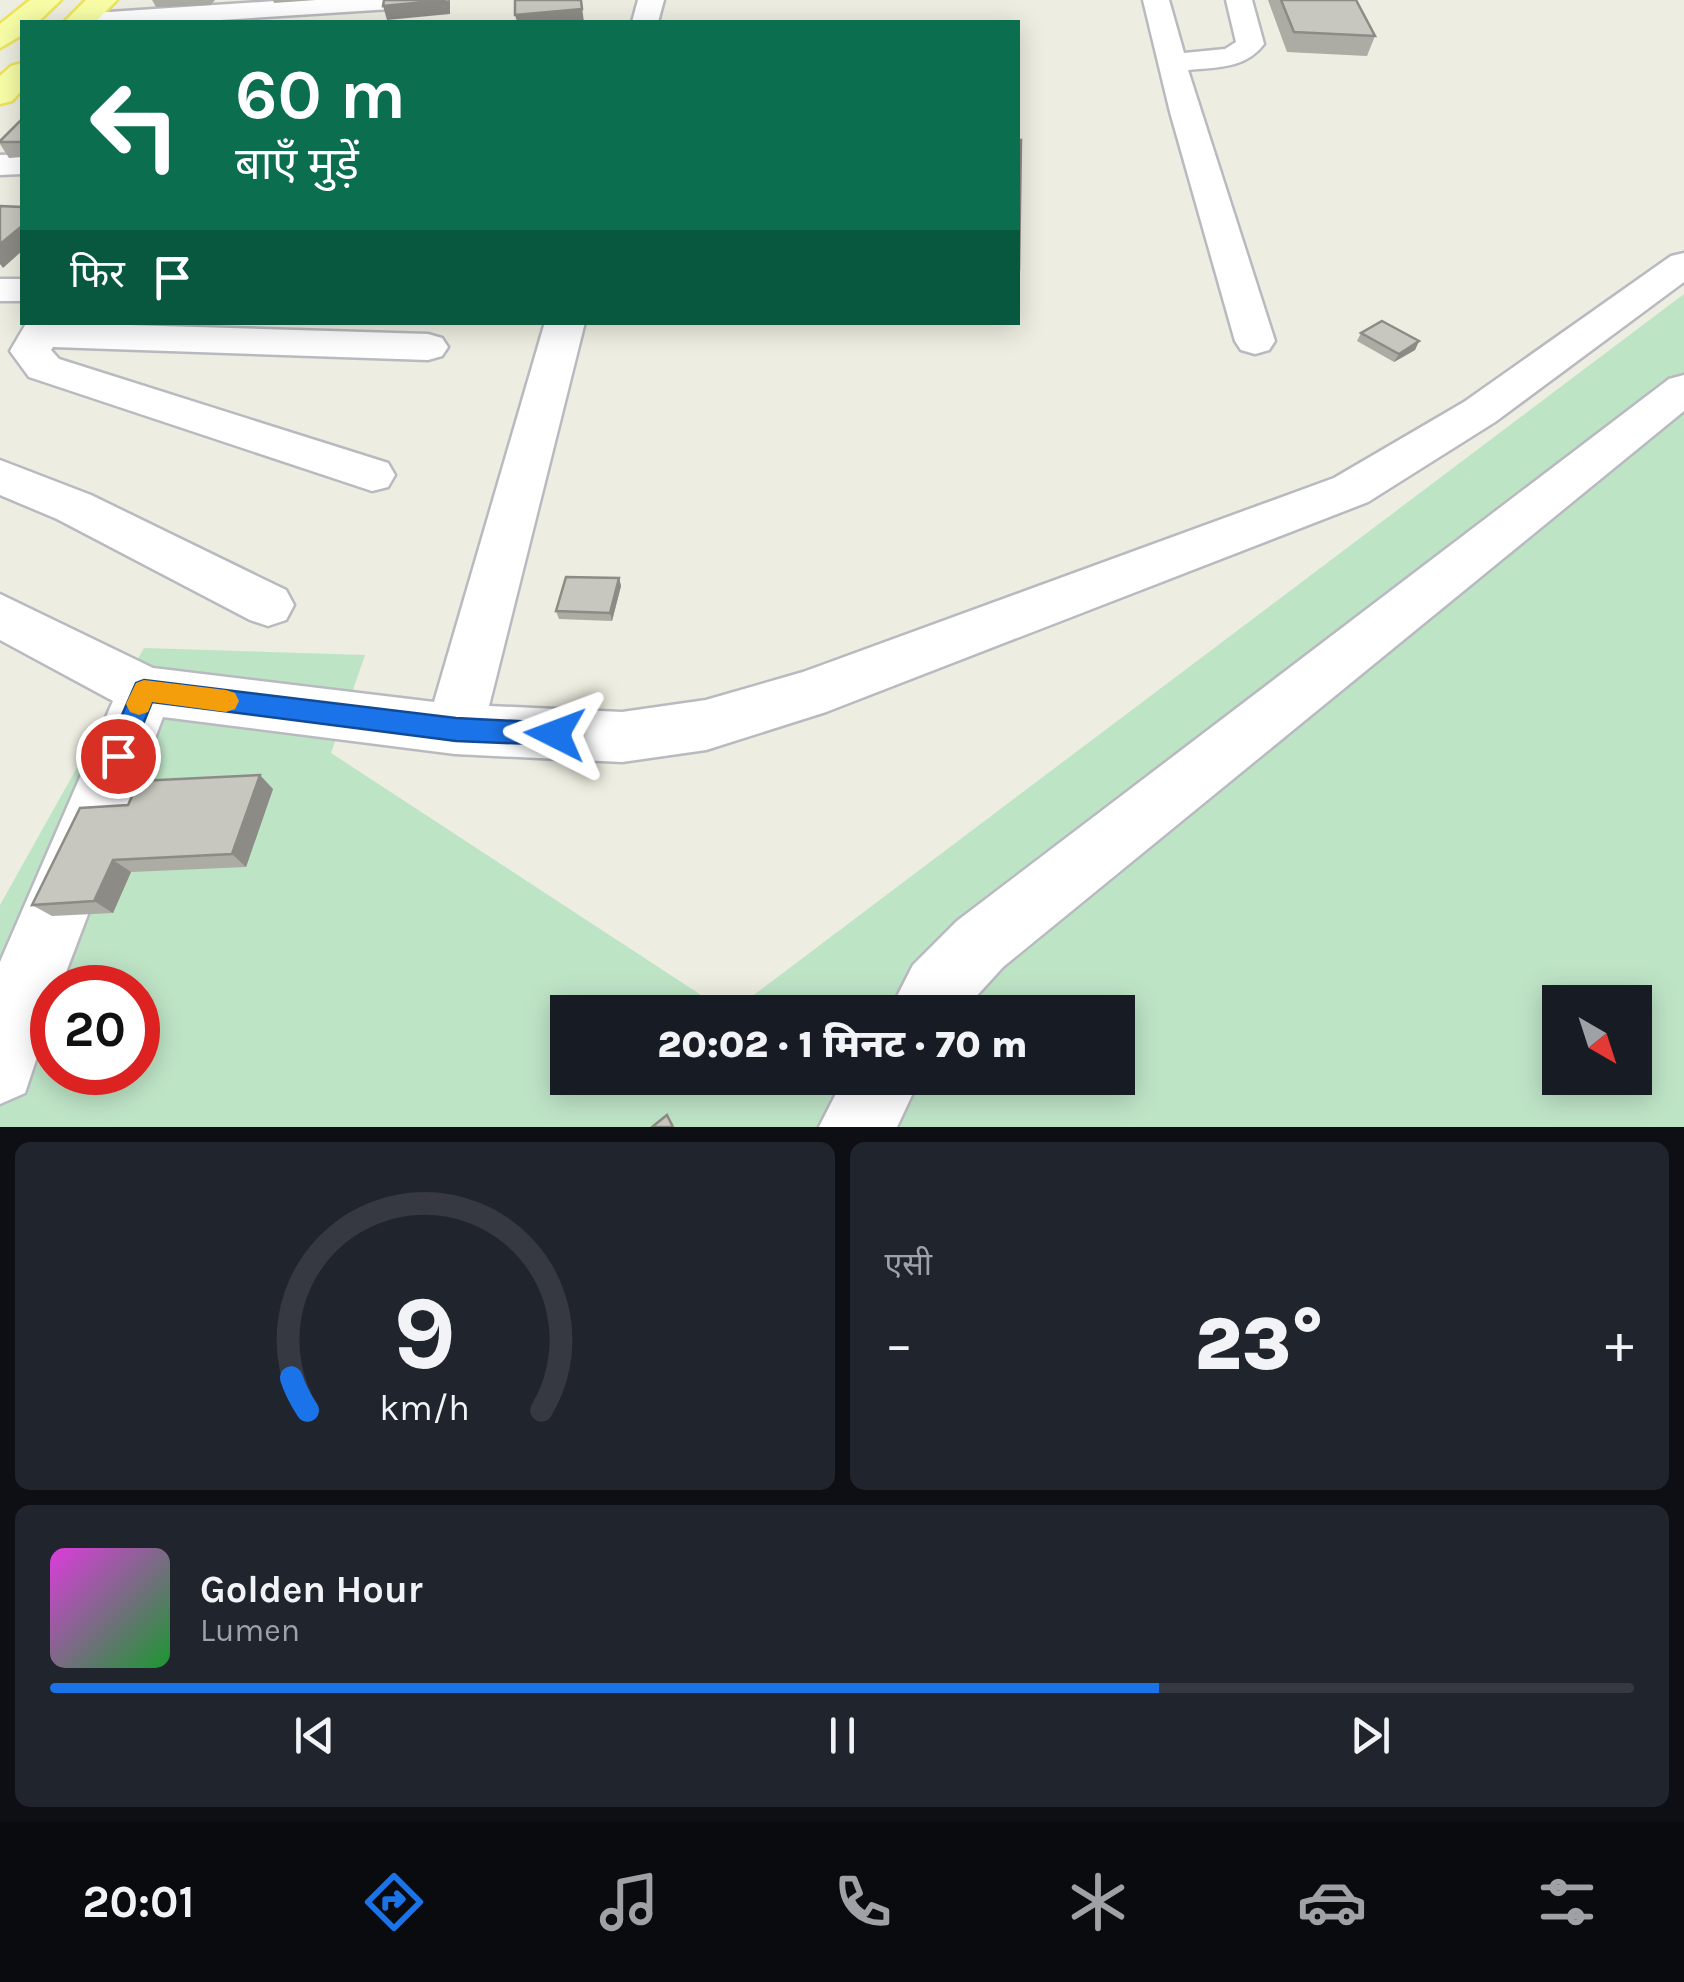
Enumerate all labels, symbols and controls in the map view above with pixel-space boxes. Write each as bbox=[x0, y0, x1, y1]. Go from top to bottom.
text: 60 m bbox=[235, 54, 406, 136]
icon: left bbox=[70, 60, 200, 190]
text: बाएँ मुड़ें bbox=[235, 138, 359, 190]
icon: arrive bbox=[145, 250, 200, 305]
text: फिर bbox=[70, 252, 125, 297]
position arrow bbox=[503, 682, 607, 786]
pin bbox=[76, 714, 161, 799]
icon: arrive bbox=[91, 729, 146, 784]
speed limit sign: 20 bbox=[30, 965, 160, 1095]
north arrow bbox=[1542, 985, 1652, 1095]
map controls bbox=[1542, 985, 1652, 1095]
text: 20:02 · 1 मिनट · 70 m bbox=[657, 1022, 1028, 1067]
text: एसी bbox=[885, 1246, 932, 1283]
text: 9 bbox=[393, 1273, 456, 1394]
text: 23° bbox=[1195, 1300, 1324, 1388]
text: − bbox=[885, 1312, 913, 1376]
text: + bbox=[1605, 1312, 1634, 1376]
text: km/h bbox=[379, 1387, 470, 1429]
text: Golden Hour bbox=[200, 1567, 423, 1612]
text: Lumen bbox=[200, 1612, 300, 1649]
icon: previous bbox=[287, 1708, 342, 1763]
icon: pause bbox=[815, 1708, 870, 1763]
icon: next bbox=[1343, 1708, 1398, 1763]
icon: directions bbox=[359, 1867, 429, 1937]
icon: music bbox=[594, 1867, 664, 1937]
icon: phone bbox=[828, 1867, 898, 1937]
icon: climate bbox=[1063, 1867, 1133, 1937]
icon: car bbox=[1297, 1867, 1367, 1937]
icon: filters bbox=[1532, 1867, 1602, 1937]
text: 20:01 bbox=[82, 1876, 195, 1928]

